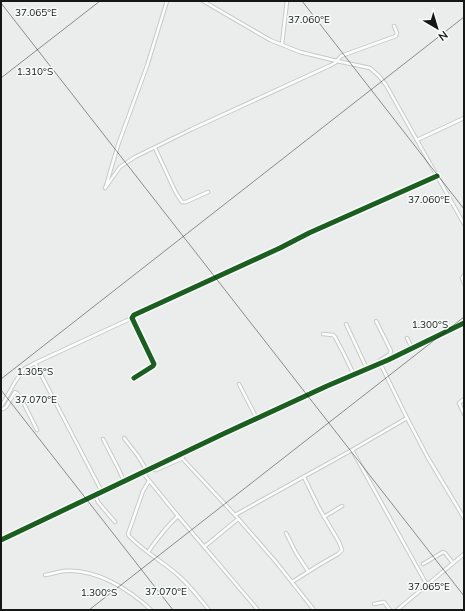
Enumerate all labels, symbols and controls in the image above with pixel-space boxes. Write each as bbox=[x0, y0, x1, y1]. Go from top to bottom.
text: 37.065°E bbox=[15, 6, 57, 19]
north arrow bbox=[417, 8, 457, 48]
text: 37.060°E bbox=[288, 13, 330, 26]
text: N bbox=[436, 28, 451, 44]
text: 1.310°S bbox=[17, 65, 53, 78]
text: 37.060°E bbox=[408, 193, 450, 206]
text: 1.300°S bbox=[412, 318, 448, 331]
text: 1.305°S bbox=[17, 365, 53, 378]
text: 37.070°E bbox=[15, 393, 57, 406]
text: 37.065°E bbox=[408, 580, 450, 593]
text: 37.070°E bbox=[145, 585, 187, 598]
text: 1.300°S bbox=[81, 586, 117, 599]

